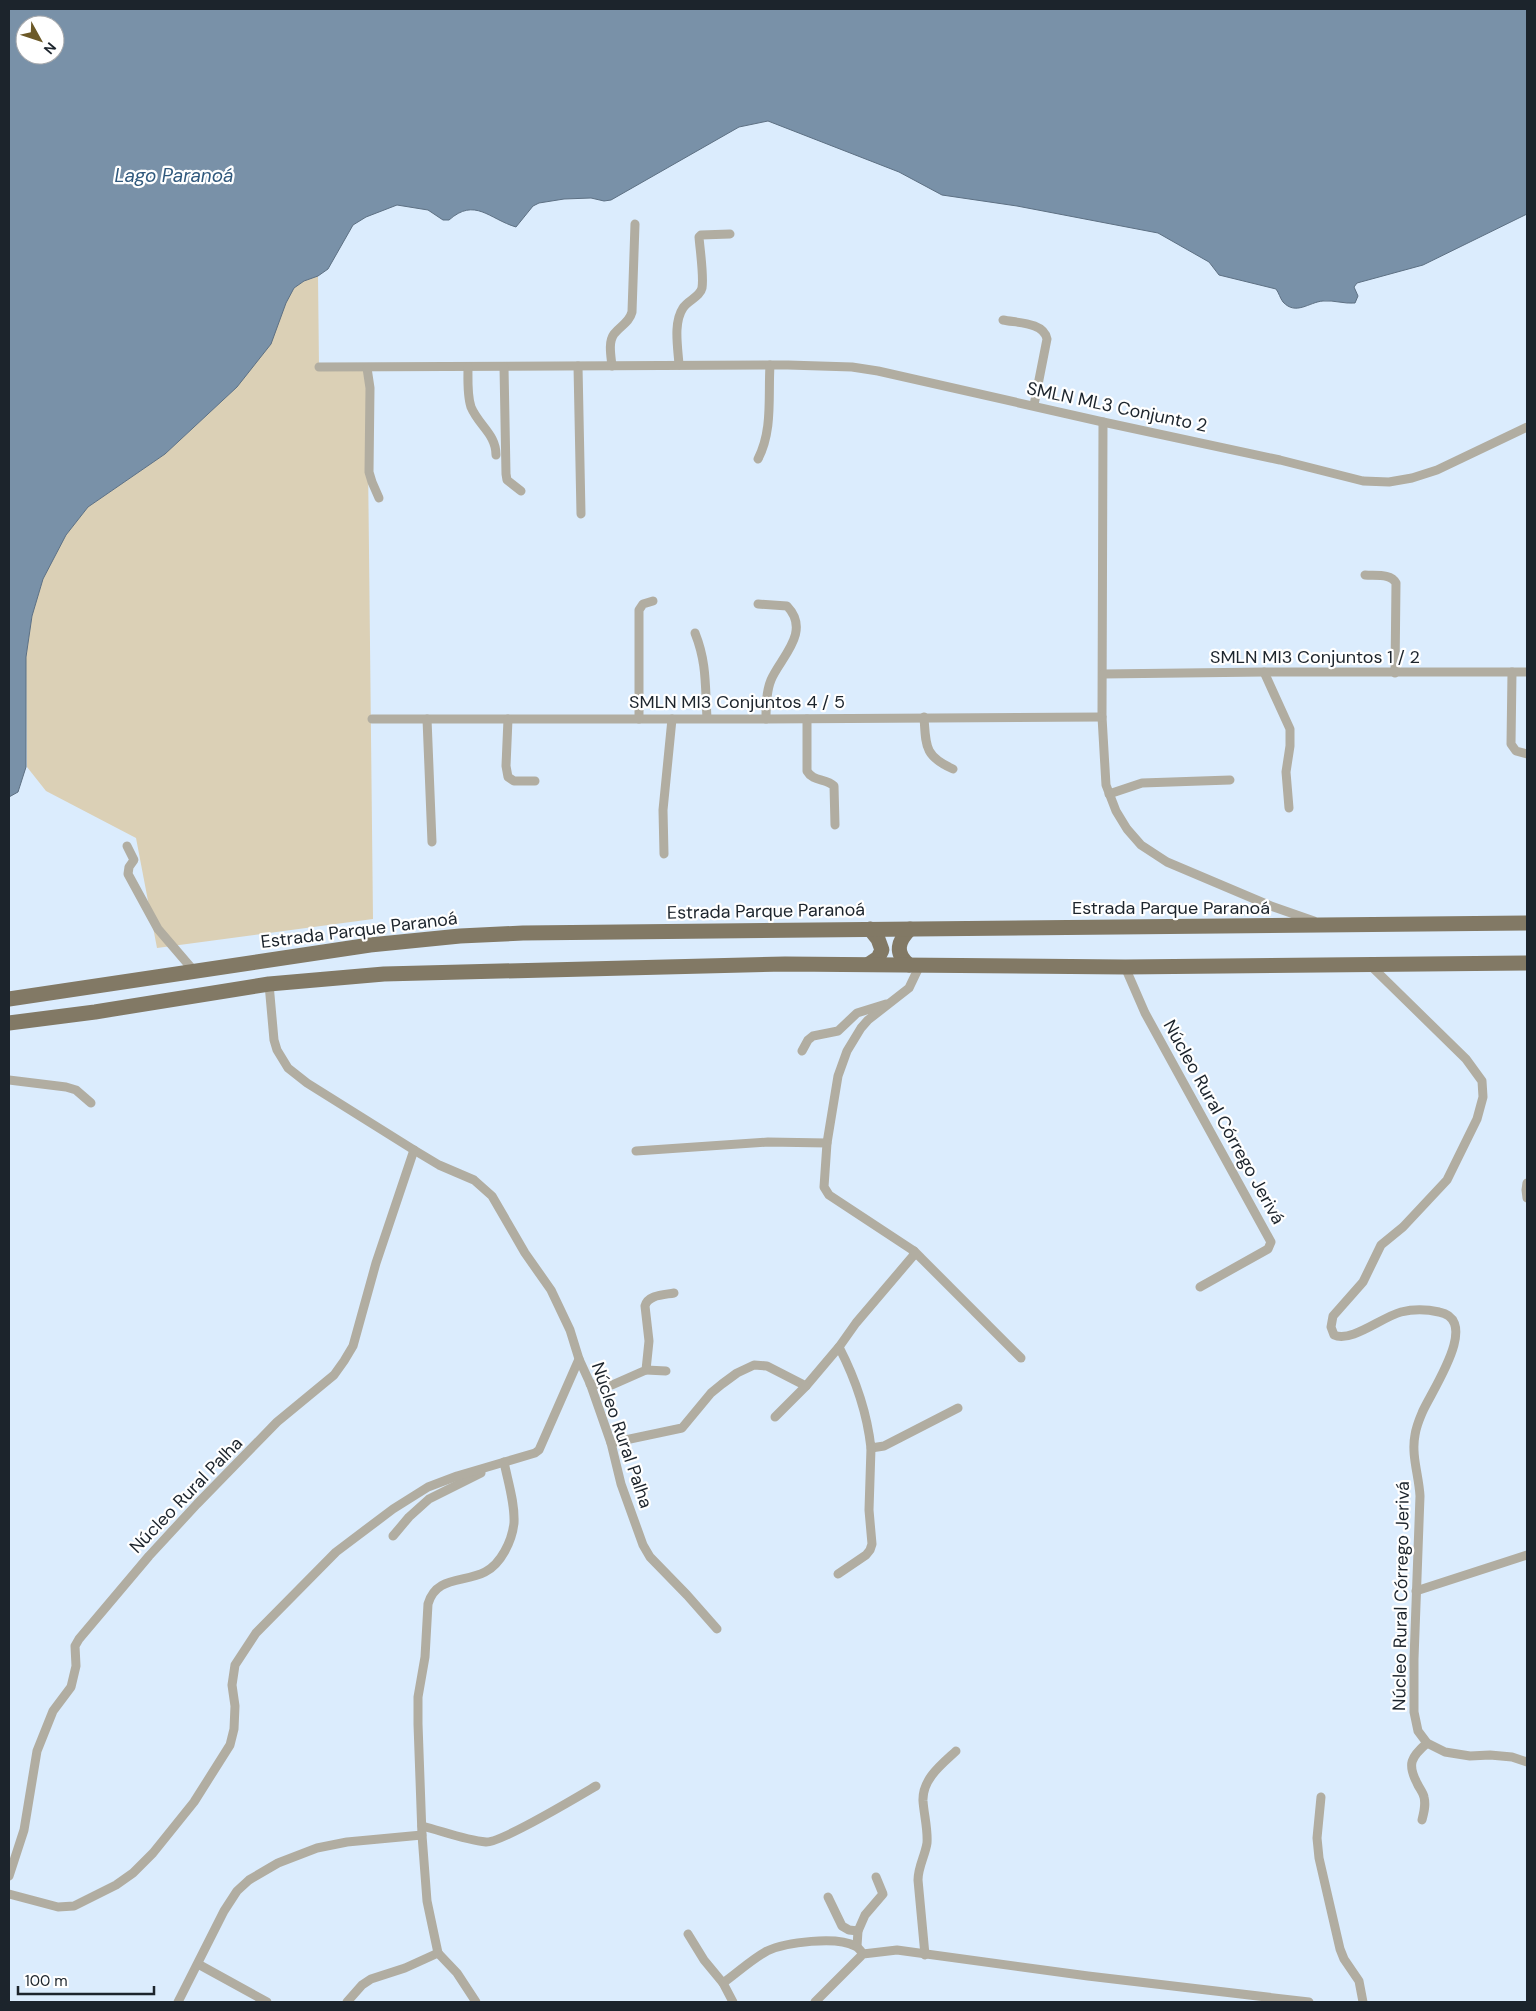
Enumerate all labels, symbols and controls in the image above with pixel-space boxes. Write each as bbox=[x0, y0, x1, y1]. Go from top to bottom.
north arrow bbox=[15, 15, 65, 65]
text: N bbox=[40, 39, 60, 58]
water label: Lago Paranoá bbox=[114, 163, 234, 188]
street label: SMLN ML3 Conjunto 2 bbox=[1025, 376, 1209, 438]
street label: SMLN MI3 Conjuntos 1 / 2 bbox=[1210, 645, 1420, 669]
street label: SMLN MI3 Conjuntos 4 / 5 bbox=[629, 690, 845, 714]
street label: Estrada Parque Paranoá bbox=[1072, 896, 1270, 920]
street label: Estrada Parque Paranoá bbox=[667, 897, 865, 925]
street label: Estrada Parque Paranoá bbox=[259, 906, 459, 954]
street label: Núcleo Rural Córrego Jerivá bbox=[1158, 1016, 1290, 1228]
street label: Núcleo Rural Palha bbox=[586, 1359, 658, 1511]
street label: Núcleo Rural Palha bbox=[124, 1432, 248, 1558]
street label: Núcleo Rural Córrego Jerivá bbox=[1387, 1481, 1415, 1711]
scale bar bbox=[18, 1964, 154, 1996]
text: 100 m bbox=[25, 1971, 68, 1991]

